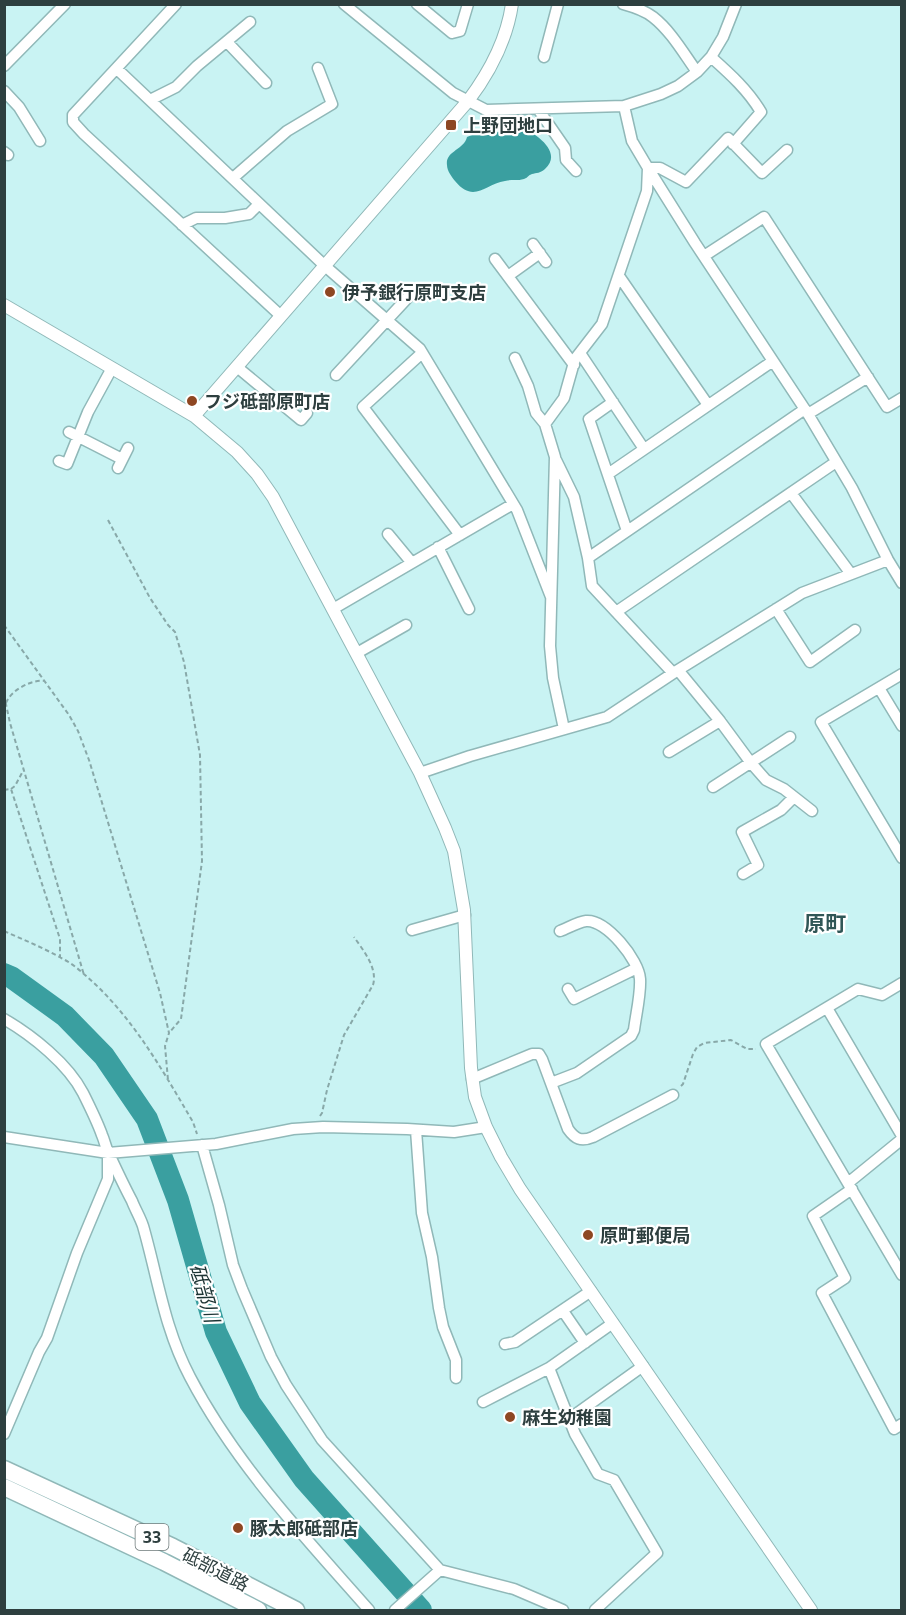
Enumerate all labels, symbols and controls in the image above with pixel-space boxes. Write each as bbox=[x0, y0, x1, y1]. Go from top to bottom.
place label: 上野団地口 bbox=[463, 113, 553, 137]
marker: 上野団地口 bbox=[444, 118, 458, 132]
place label: 伊予銀行原町支店 bbox=[342, 280, 486, 304]
marker: 伊予銀行原町支店 bbox=[323, 285, 337, 299]
place label: フジ砥部原町店 bbox=[204, 389, 330, 413]
marker: フジ砥部原町店 bbox=[185, 394, 199, 408]
district label: 原町 bbox=[804, 909, 846, 937]
place label: 原町郵便局 bbox=[600, 1223, 690, 1247]
marker: 原町郵便局 bbox=[581, 1228, 595, 1242]
water label: 砥部川 bbox=[184, 1260, 227, 1327]
place label: 麻生幼稚園 bbox=[522, 1405, 612, 1429]
marker: 麻生幼稚園 bbox=[503, 1410, 517, 1424]
place label: 豚太郎砥部店 bbox=[250, 1516, 358, 1540]
marker: 豚太郎砥部店 bbox=[231, 1521, 245, 1535]
road number: 33 bbox=[136, 1524, 168, 1550]
street label: 砥部道路 bbox=[178, 1542, 254, 1596]

